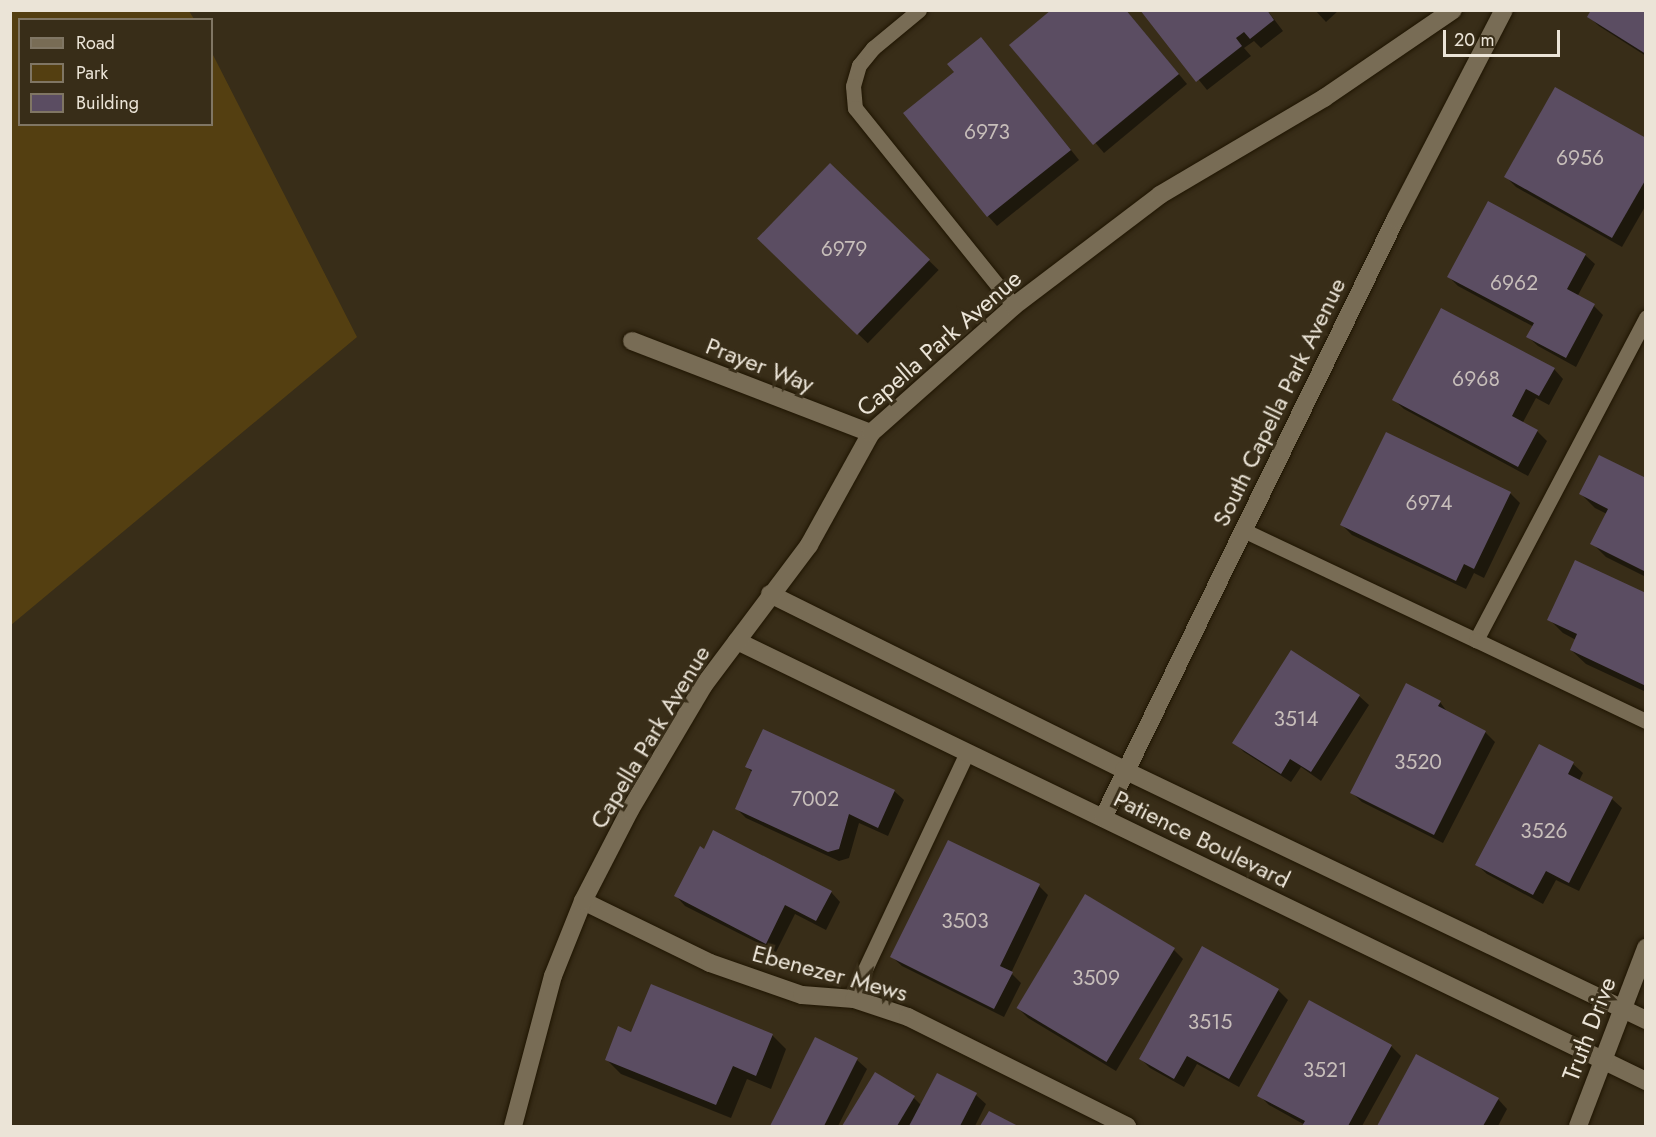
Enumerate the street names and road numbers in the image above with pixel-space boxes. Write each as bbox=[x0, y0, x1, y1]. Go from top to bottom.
street label: Capella Park Avenue bbox=[851, 264, 1027, 422]
street label: South Capella Park Avenue bbox=[1206, 273, 1352, 531]
street label: Prayer Way bbox=[702, 331, 818, 399]
street label: Capella Park Avenue bbox=[584, 640, 716, 834]
street label: Patience Boulevard bbox=[1109, 784, 1295, 894]
street label: Ebenezer Mews bbox=[749, 938, 911, 1008]
street label: Truth Drive bbox=[1556, 973, 1622, 1085]

